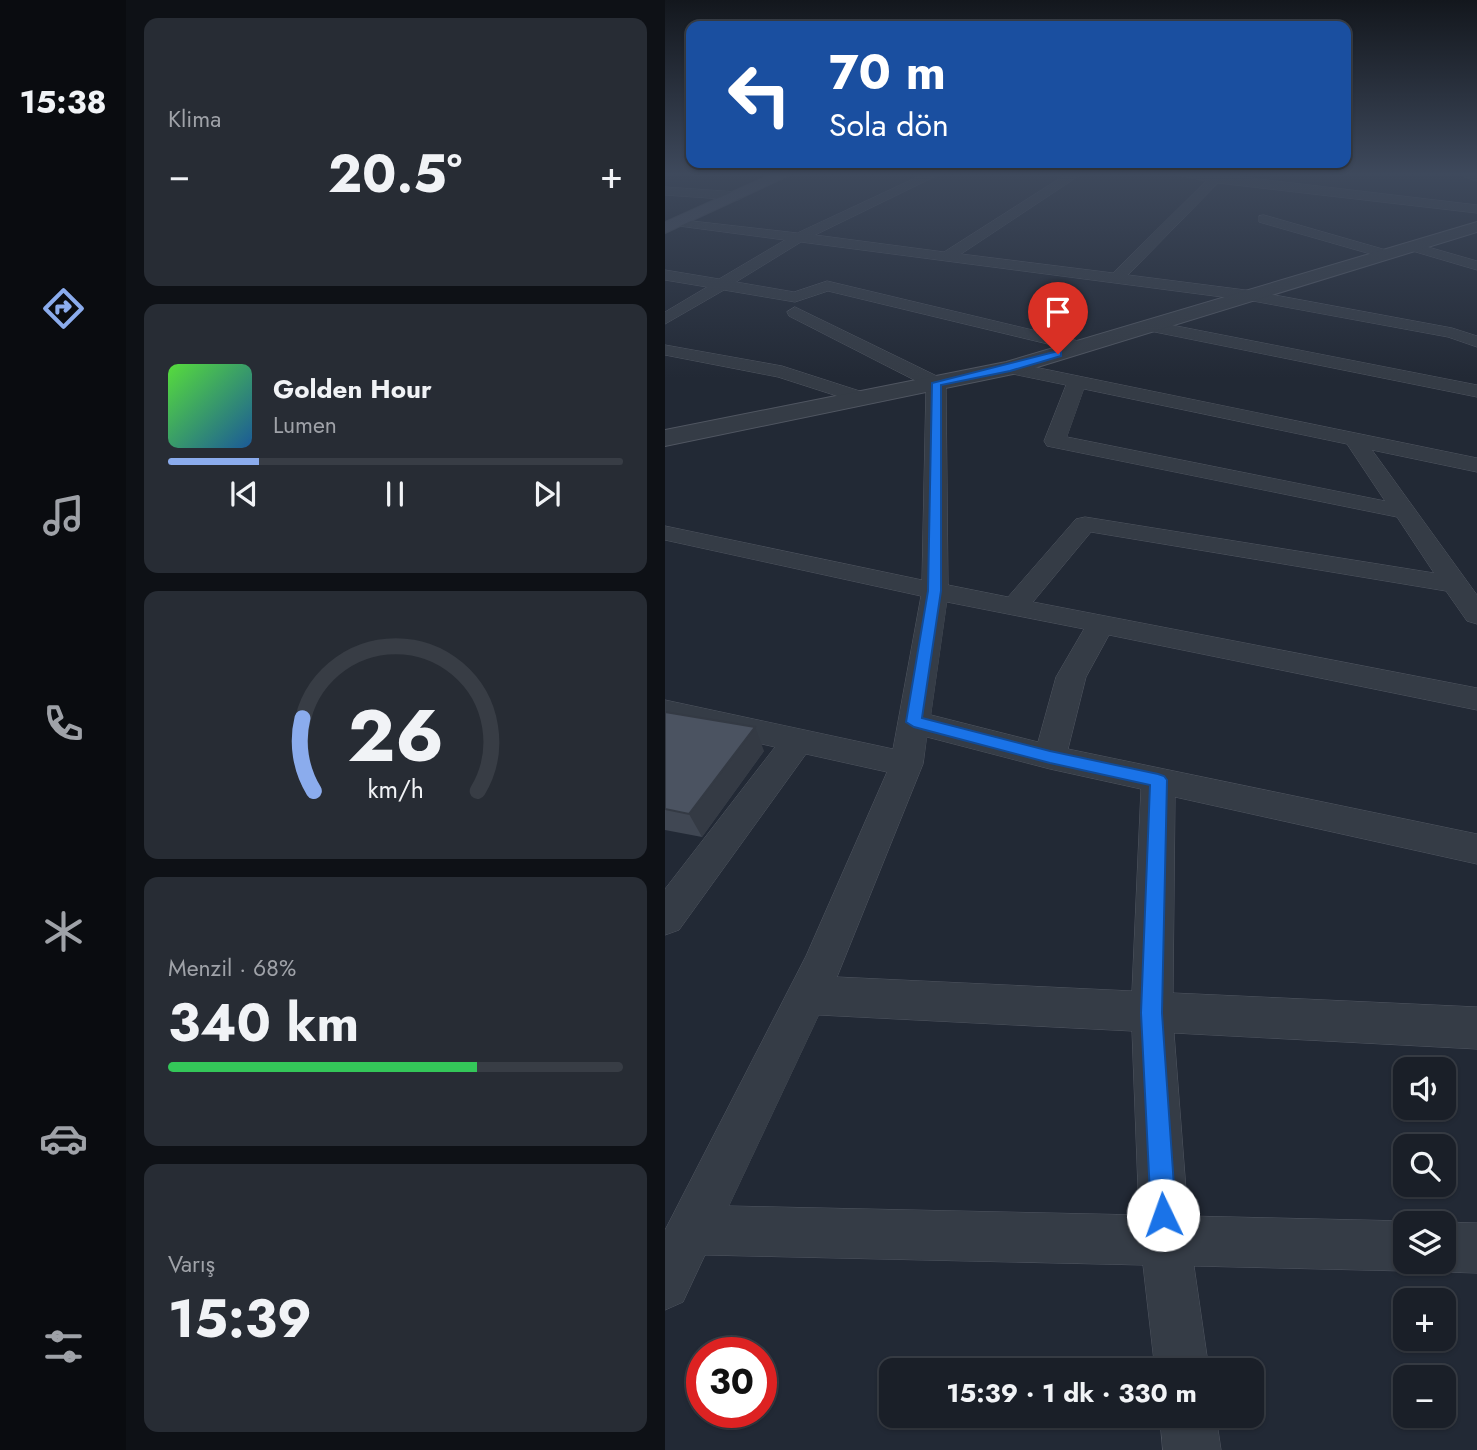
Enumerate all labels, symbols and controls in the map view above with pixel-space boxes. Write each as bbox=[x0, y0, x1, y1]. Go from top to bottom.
text: 70 m bbox=[829, 37, 946, 107]
icon: left bbox=[714, 49, 805, 140]
text: 15:38 bbox=[19, 79, 107, 125]
text: Klima bbox=[168, 102, 221, 136]
text: Sola dön bbox=[829, 102, 949, 148]
text: 20.5° bbox=[328, 136, 462, 212]
text: − bbox=[168, 147, 190, 202]
text: + bbox=[600, 147, 623, 202]
pin bbox=[1028, 282, 1088, 354]
icon: directions bbox=[39, 284, 88, 333]
icon: arrive bbox=[1039, 293, 1077, 331]
text: Golden Hour bbox=[273, 370, 432, 408]
text: Lumen bbox=[273, 408, 337, 442]
icon: previous bbox=[225, 475, 263, 513]
icon: pause bbox=[376, 475, 414, 513]
icon: next bbox=[528, 475, 566, 513]
icon: music bbox=[39, 491, 88, 540]
text: 26 bbox=[347, 683, 444, 788]
icon: phone bbox=[39, 699, 88, 748]
text: km/h bbox=[367, 771, 424, 807]
icon: climate bbox=[39, 907, 88, 956]
text: Menzil · 68% bbox=[168, 951, 296, 985]
text: 340 km bbox=[168, 985, 359, 1061]
map controls bbox=[1393, 1057, 1456, 1428]
button: sound bbox=[1393, 1057, 1456, 1120]
icon: car bbox=[39, 1114, 88, 1163]
button: search bbox=[1393, 1134, 1456, 1197]
position arrow bbox=[1126, 1178, 1200, 1252]
button: layers bbox=[1393, 1211, 1456, 1274]
text: Varış bbox=[168, 1247, 215, 1281]
text: 15:39 bbox=[168, 1281, 312, 1357]
button: + bbox=[1393, 1288, 1456, 1351]
icon: filters bbox=[39, 1322, 88, 1371]
speed limit sign: 30 bbox=[686, 1337, 777, 1428]
button: − bbox=[1393, 1365, 1456, 1428]
text: 15:39 · 1 dk · 330 m bbox=[946, 1374, 1197, 1412]

